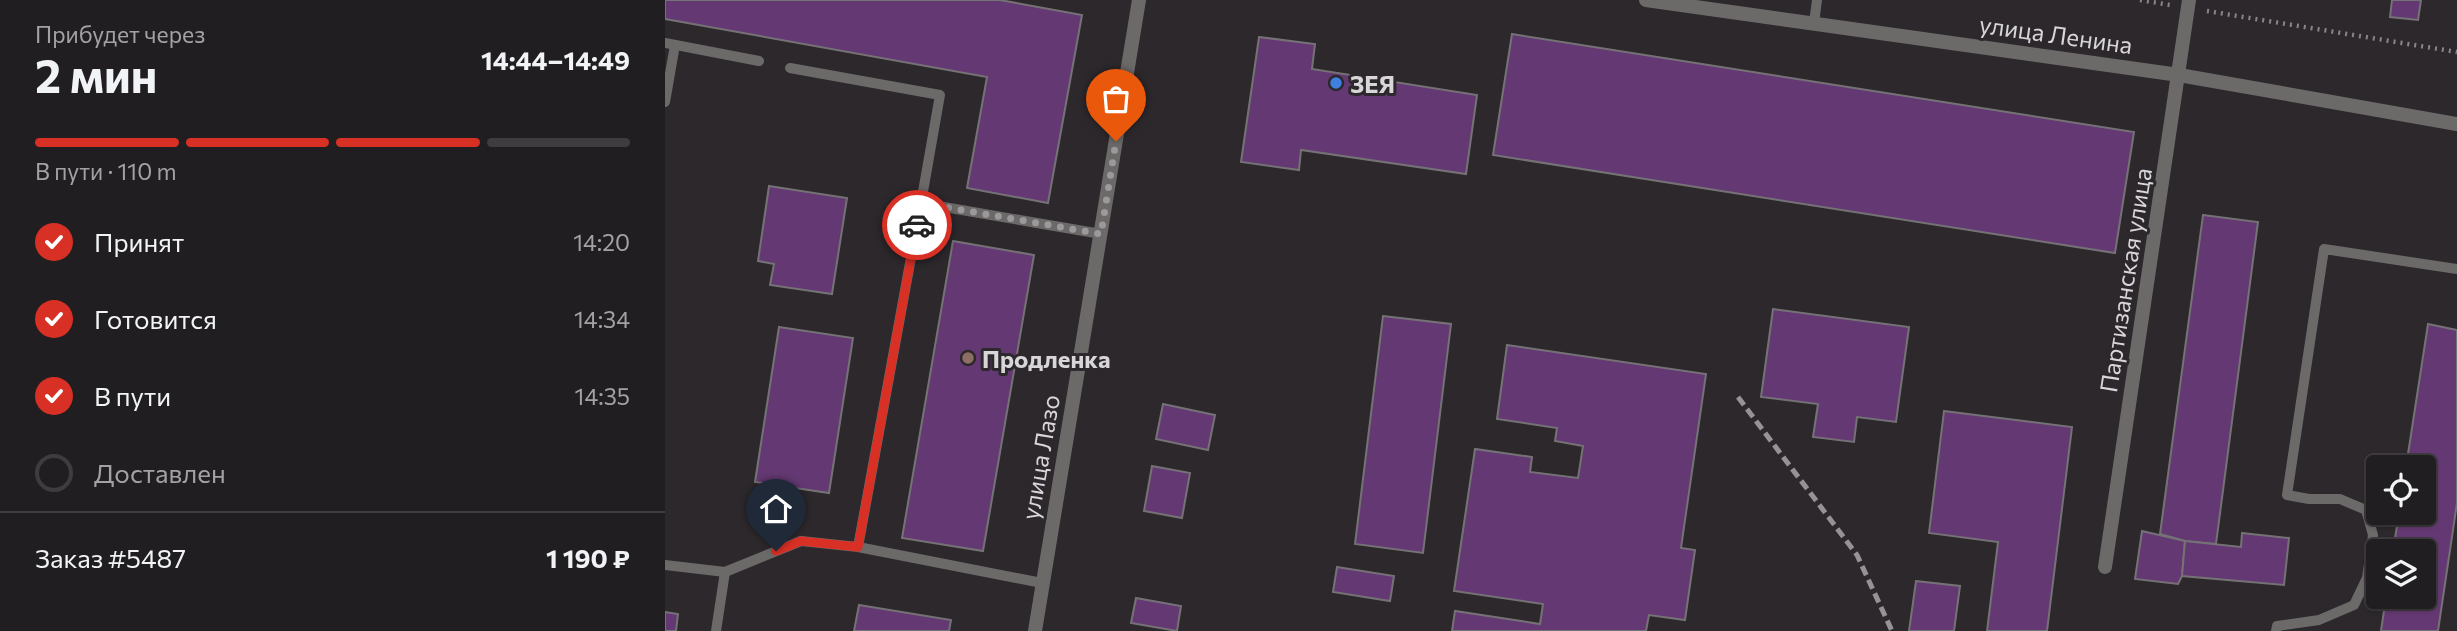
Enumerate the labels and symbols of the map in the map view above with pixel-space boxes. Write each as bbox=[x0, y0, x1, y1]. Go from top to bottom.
street label: улица Ленина bbox=[1977, 9, 2135, 59]
pin bbox=[1086, 69, 1146, 141]
place label: ЗЕЯ bbox=[1350, 69, 1395, 98]
marker: ЗЕЯ bbox=[1328, 75, 1344, 91]
street label: Партизанская улица bbox=[2093, 166, 2157, 394]
courier bbox=[882, 190, 952, 260]
place label: Продленка bbox=[982, 344, 1111, 373]
marker: Продленка bbox=[960, 350, 976, 366]
street label: улица Лазо bbox=[1015, 392, 1065, 522]
pin bbox=[746, 479, 806, 551]

